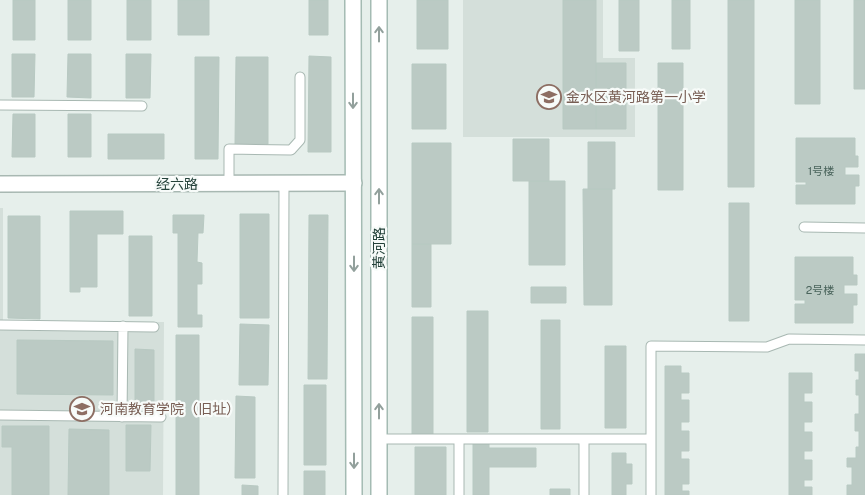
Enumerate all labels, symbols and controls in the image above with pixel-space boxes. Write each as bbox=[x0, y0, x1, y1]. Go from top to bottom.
one-way arrow bbox=[374, 26, 384, 42]
school or university icon: 金水区黄河路第一小学 bbox=[536, 84, 562, 110]
place label: 金水区黄河路第一小学 bbox=[566, 89, 706, 105]
one-way arrow bbox=[348, 92, 358, 109]
house number: 1号楼 bbox=[808, 165, 834, 177]
street label: 经六路 bbox=[156, 176, 198, 192]
one-way arrow bbox=[374, 189, 384, 205]
street label: 黄河路 bbox=[371, 227, 387, 269]
one-way arrow bbox=[349, 255, 359, 271]
house number: 2号楼 bbox=[806, 284, 834, 296]
school or university icon: 河南教育学院（旧址） bbox=[69, 396, 95, 422]
place label: 河南教育学院（旧址） bbox=[100, 401, 240, 417]
one-way arrow bbox=[374, 404, 384, 420]
one-way arrow bbox=[349, 452, 359, 469]

